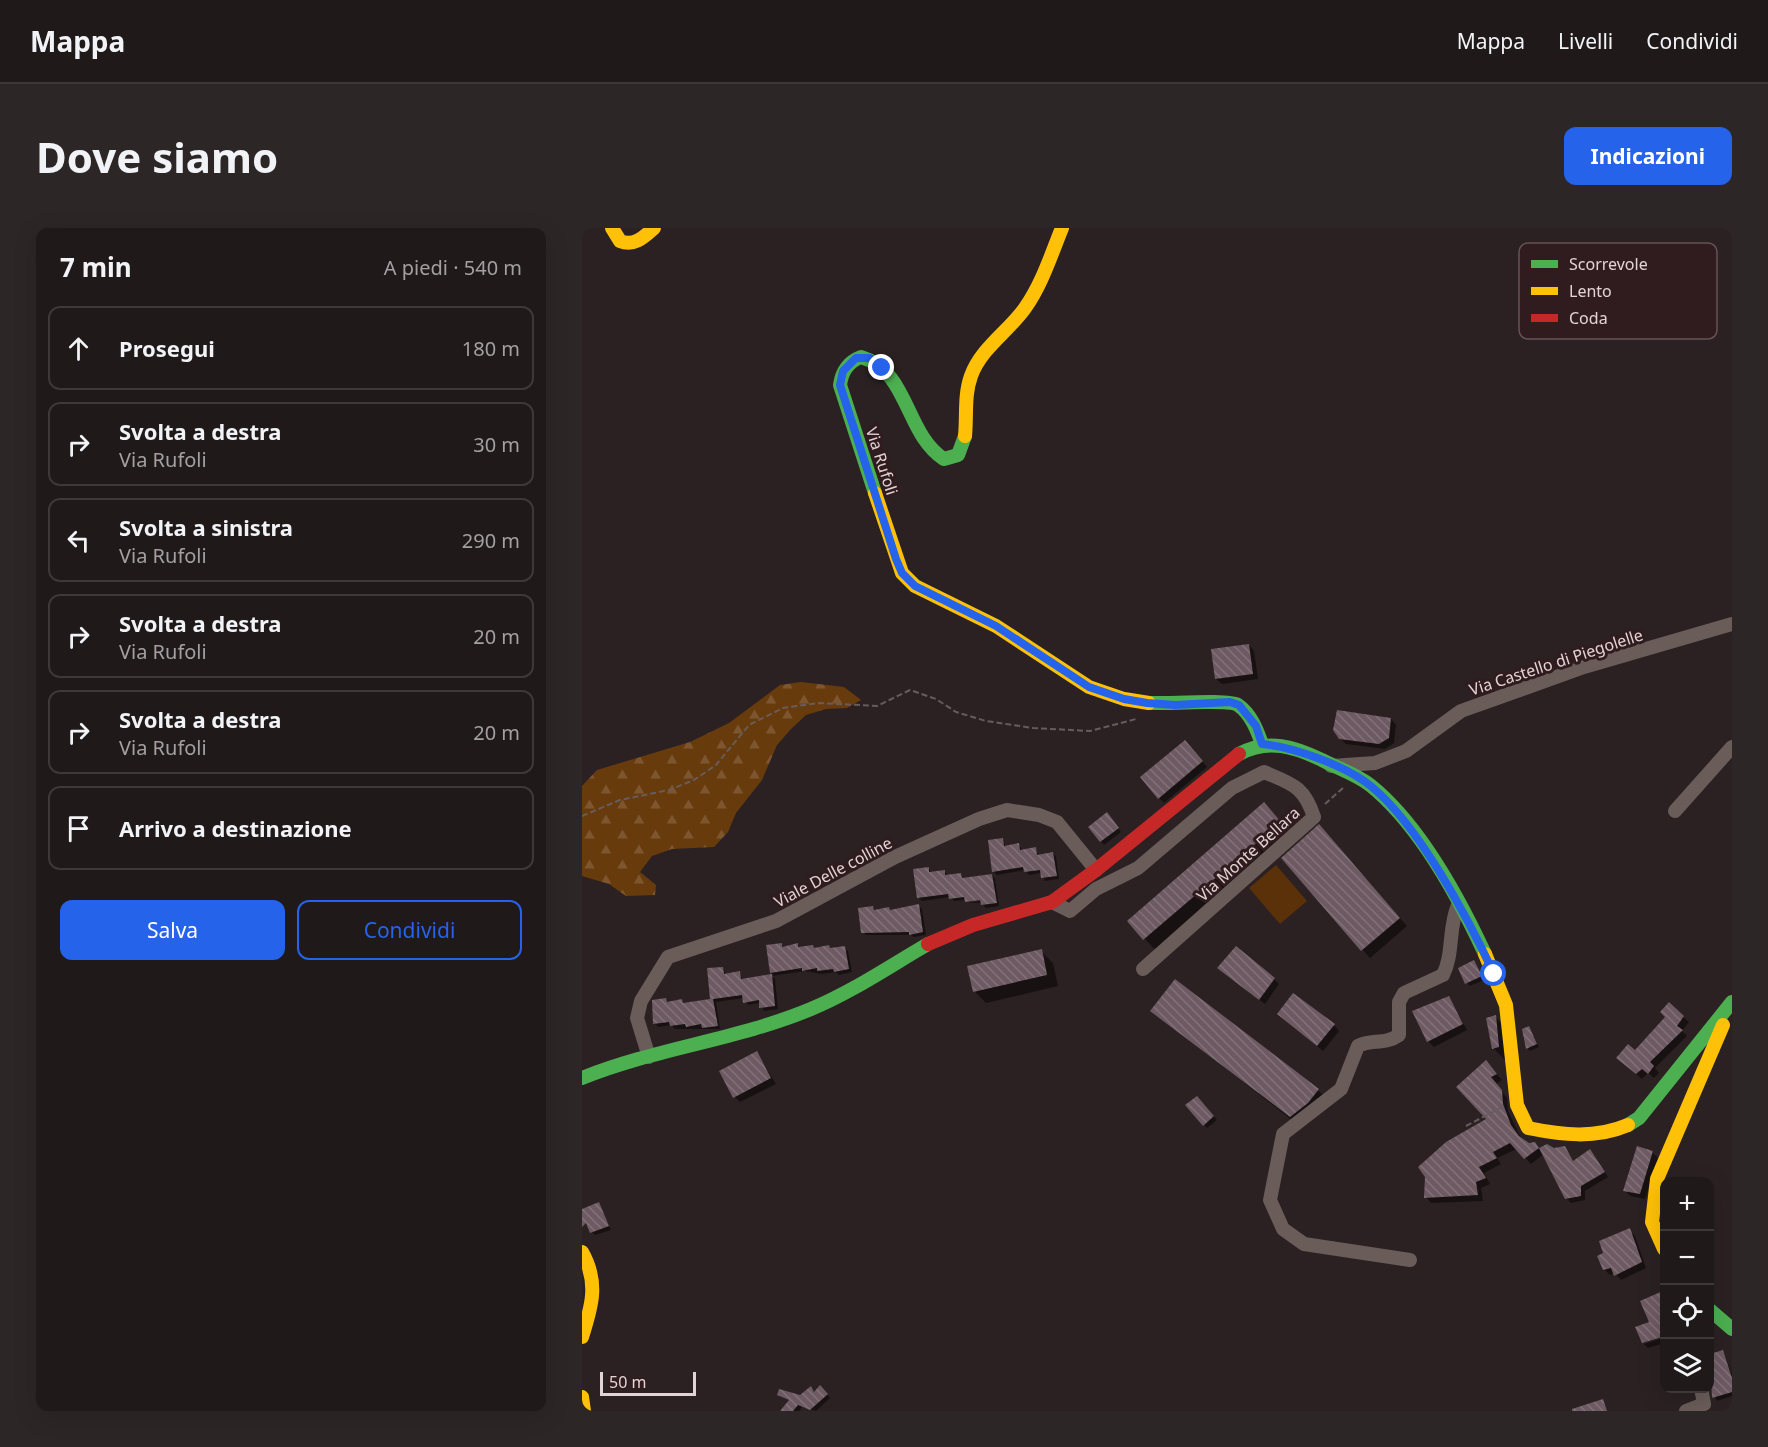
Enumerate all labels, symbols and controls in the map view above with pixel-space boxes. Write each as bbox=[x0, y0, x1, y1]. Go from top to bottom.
text: Mappa bbox=[30, 22, 125, 60]
text: Mappa bbox=[1457, 27, 1525, 55]
text: Livelli bbox=[1558, 27, 1613, 55]
text: Condividi bbox=[1646, 27, 1738, 55]
button: Indicazioni bbox=[1564, 127, 1732, 185]
text: Dove siamo bbox=[36, 128, 278, 185]
legend bbox=[1519, 243, 1717, 339]
text: 7 min bbox=[60, 249, 132, 285]
text: Scorrevole bbox=[1569, 253, 1648, 275]
text: A piedi · 540 m bbox=[384, 254, 522, 281]
text: Lento bbox=[1569, 280, 1612, 302]
text: Coda bbox=[1569, 307, 1608, 329]
icon: ahead bbox=[62, 332, 95, 365]
text: Prosegui bbox=[119, 333, 215, 363]
text: 180 m bbox=[462, 335, 520, 362]
route end bbox=[868, 354, 894, 380]
text: Svolta a destra bbox=[119, 416, 282, 446]
street label: Via Rufoli bbox=[861, 424, 903, 498]
icon: right bbox=[62, 428, 95, 461]
text: 30 m bbox=[473, 431, 520, 458]
text: Via Rufoli bbox=[119, 446, 207, 473]
text: Svolta a sinistra bbox=[119, 512, 293, 542]
icon: left bbox=[62, 524, 95, 557]
text: 290 m bbox=[462, 527, 520, 554]
text: Via Rufoli bbox=[119, 542, 207, 569]
text: Svolta a destra bbox=[119, 608, 282, 638]
icon: right bbox=[62, 620, 95, 653]
text: 20 m bbox=[473, 623, 520, 650]
street label: Via Castello di Piegolelle bbox=[1466, 624, 1646, 700]
text: Via Rufoli bbox=[119, 638, 207, 665]
text: Svolta a destra bbox=[119, 704, 282, 734]
icon: right bbox=[62, 716, 95, 749]
text: 20 m bbox=[473, 719, 520, 746]
text: Via Rufoli bbox=[119, 734, 207, 761]
street label: Via Monte Bellara bbox=[1192, 802, 1304, 906]
icon: arrive bbox=[62, 812, 95, 845]
text: Arrivo a destinazione bbox=[119, 813, 352, 843]
street label: Viale Delle colline bbox=[770, 832, 896, 912]
button: Salva bbox=[60, 900, 285, 960]
button: Condividi bbox=[297, 900, 522, 960]
route start bbox=[1480, 960, 1506, 986]
map controls bbox=[1660, 1177, 1714, 1393]
button: + bbox=[1660, 1177, 1714, 1231]
button: − bbox=[1660, 1231, 1714, 1285]
button: locate bbox=[1660, 1285, 1714, 1339]
button: layers bbox=[1660, 1339, 1714, 1393]
scale bar bbox=[600, 1369, 696, 1396]
text: 50 m bbox=[609, 1371, 646, 1393]

